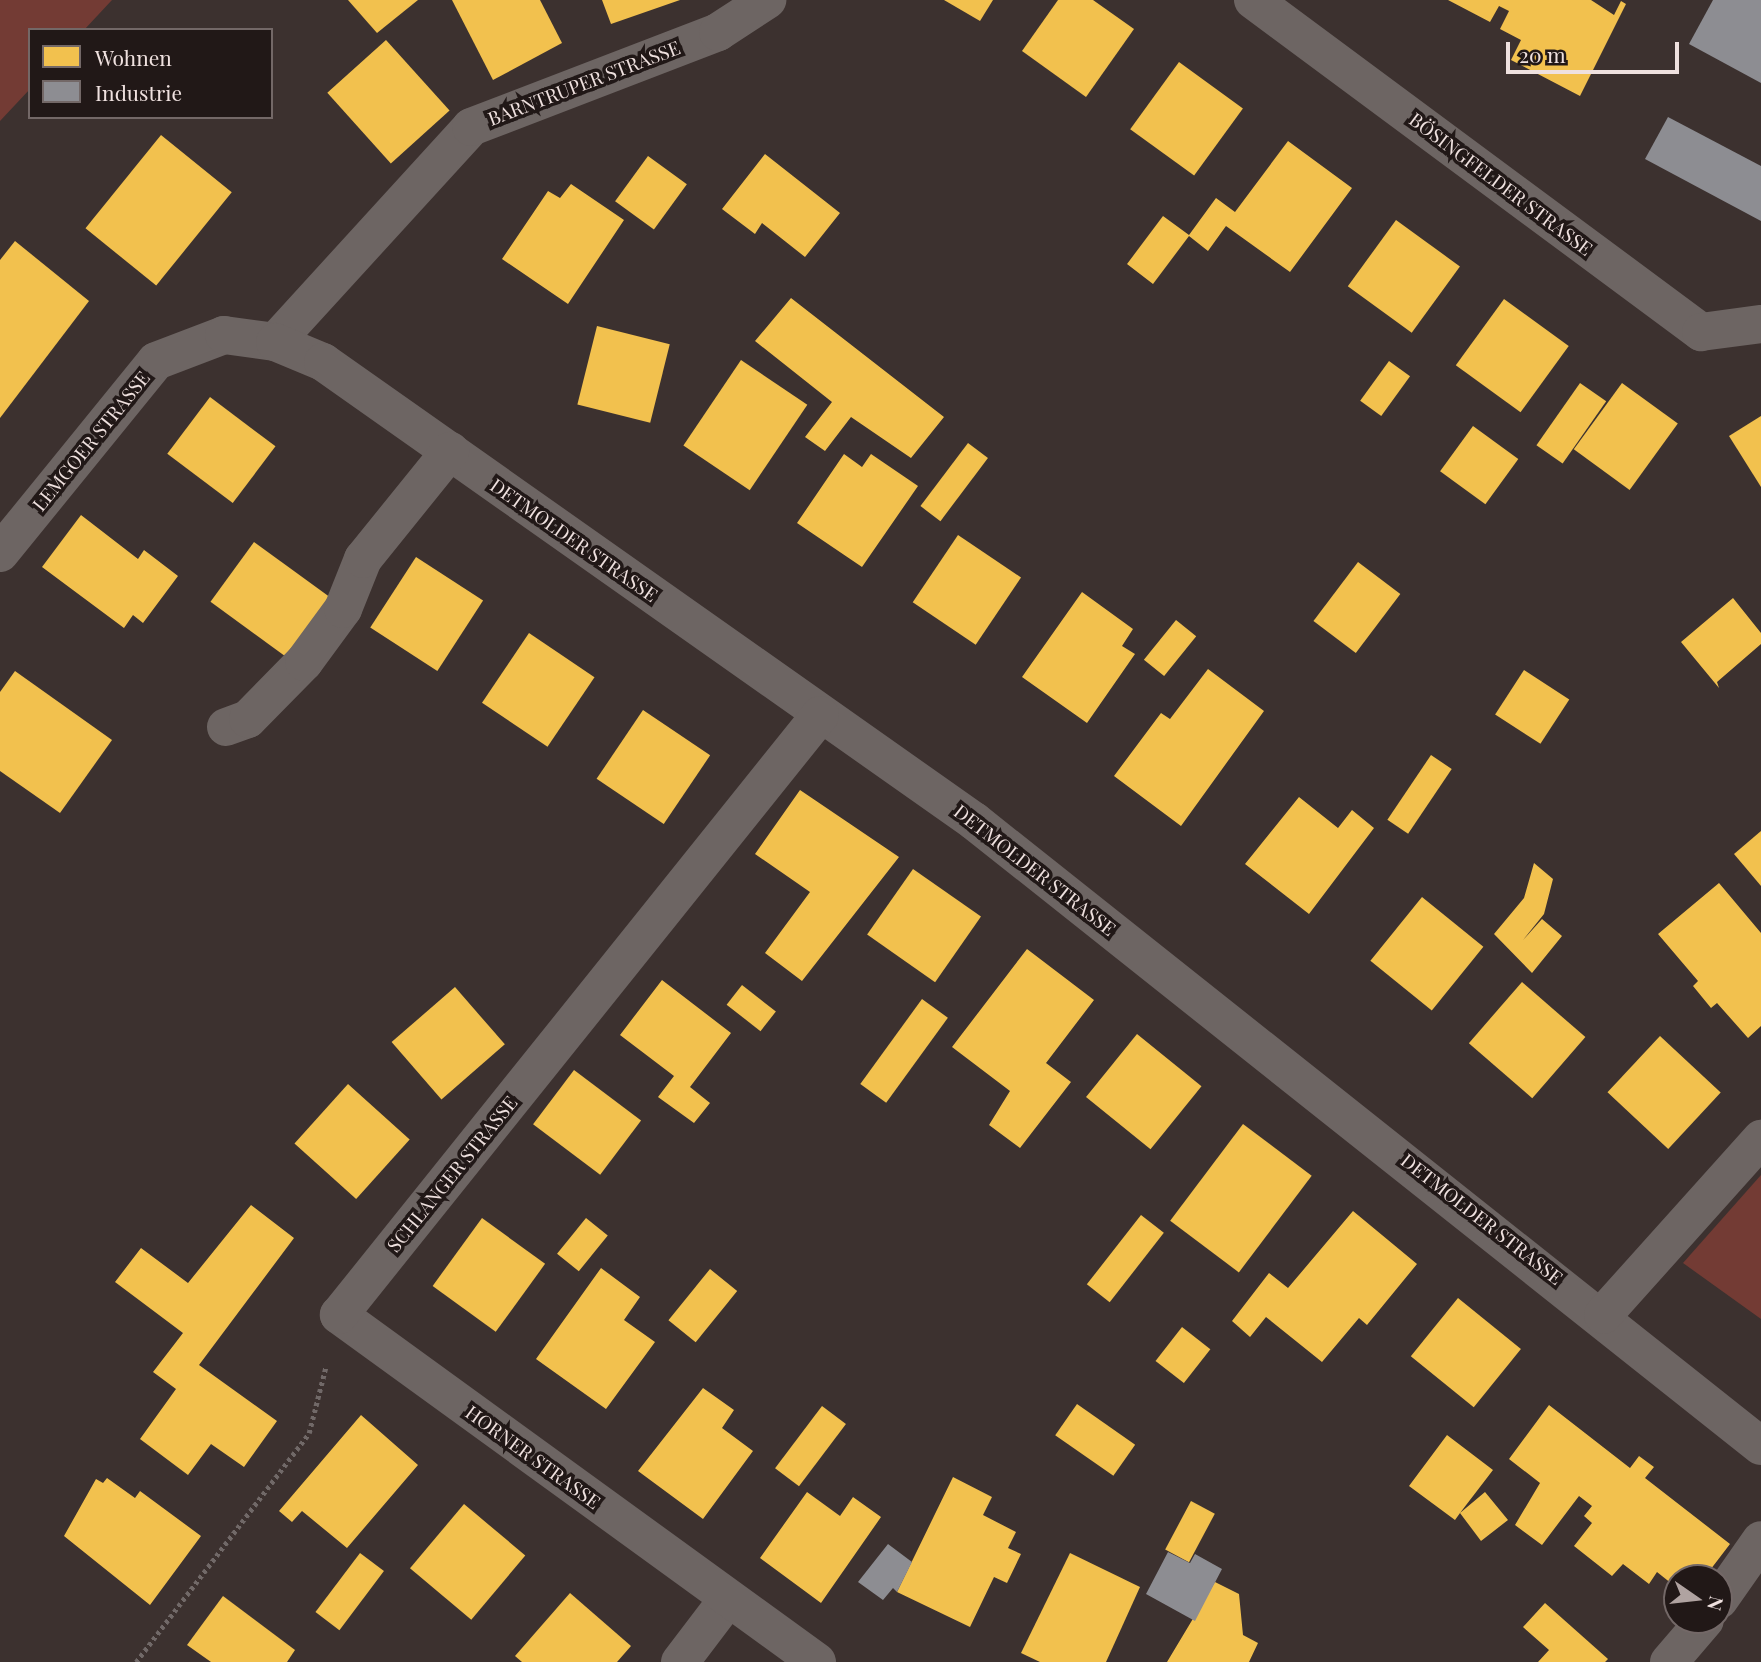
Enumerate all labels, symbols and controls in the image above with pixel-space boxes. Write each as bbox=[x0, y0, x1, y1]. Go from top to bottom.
legend bbox=[28, 28, 273, 119]
scale bar bbox=[1509, 28, 1682, 72]
street label: BARNTRUPER STRASSE bbox=[485, 36, 683, 130]
text: 20 m bbox=[1519, 40, 1566, 68]
text: Wohnen bbox=[95, 43, 172, 71]
text: Industrie bbox=[95, 78, 182, 106]
street label: BÖSINGFELDER STRASSE bbox=[1405, 108, 1597, 260]
street label: LEMGOER STRASSE bbox=[28, 366, 154, 516]
street label: DETMOLDER STRASSE bbox=[486, 474, 662, 606]
street label: DETMOLDER STRASSE bbox=[950, 800, 1120, 940]
street label: SCHLANGER STRASSE bbox=[382, 1091, 522, 1257]
street label: DETMOLDER STRASSE bbox=[1397, 1149, 1567, 1289]
street label: HORNER STRASSE bbox=[461, 1400, 605, 1514]
north arrow bbox=[1663, 1564, 1733, 1634]
text: N bbox=[1702, 1594, 1731, 1613]

